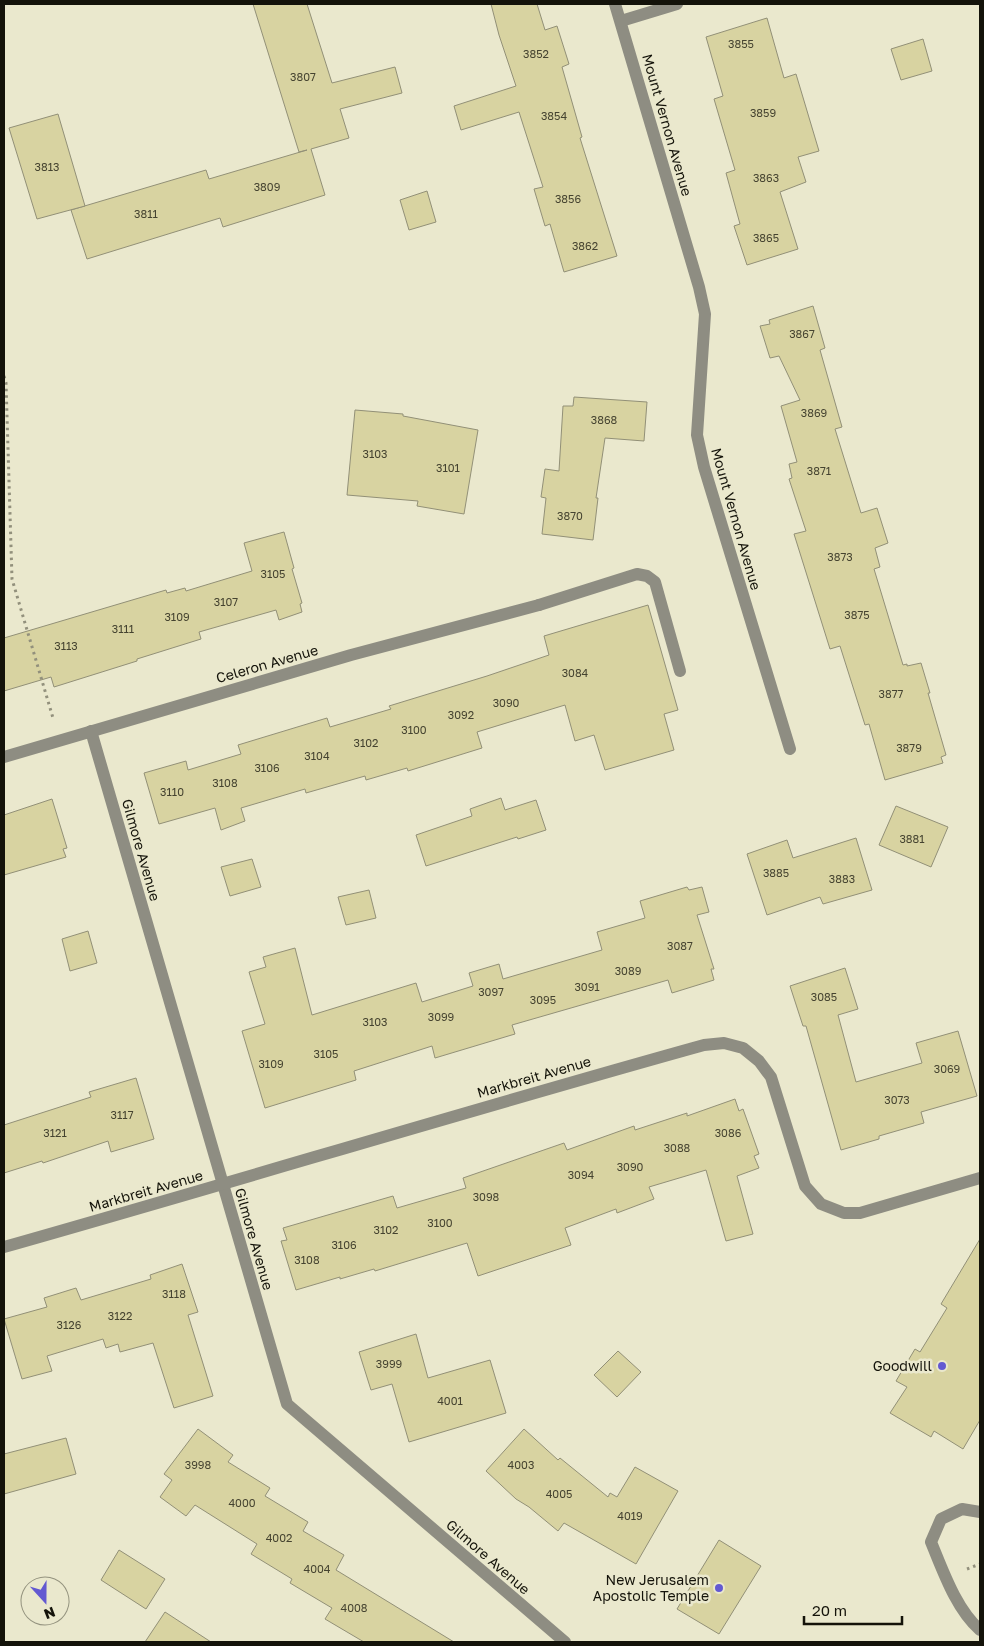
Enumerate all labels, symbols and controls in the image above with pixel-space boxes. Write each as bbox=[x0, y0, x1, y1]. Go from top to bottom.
house number: 3855 bbox=[728, 37, 754, 50]
house number: 3852 bbox=[523, 47, 549, 60]
street label: Mount Vernon Avenue bbox=[639, 52, 696, 198]
house number: 3807 bbox=[290, 70, 316, 83]
house number: 3859 bbox=[750, 106, 776, 119]
house number: 3854 bbox=[541, 109, 567, 122]
house number: 3813 bbox=[35, 160, 59, 173]
house number: 3863 bbox=[753, 171, 779, 184]
house number: 3809 bbox=[254, 180, 280, 193]
house number: 3856 bbox=[555, 192, 581, 205]
house number: 3811 bbox=[134, 207, 158, 220]
house number: 3865 bbox=[753, 231, 779, 244]
house number: 3862 bbox=[572, 239, 598, 252]
house number: 3867 bbox=[789, 327, 815, 340]
house number: 3869 bbox=[801, 406, 827, 419]
house number: 3868 bbox=[591, 413, 618, 426]
street label: Mount Vernon Avenue bbox=[708, 446, 765, 592]
house number: 3103 bbox=[362, 447, 388, 460]
house number: 3101 bbox=[436, 461, 460, 474]
house number: 3871 bbox=[807, 464, 831, 477]
house number: 3870 bbox=[557, 509, 583, 522]
house number: 3873 bbox=[827, 550, 853, 563]
house number: 3105 bbox=[261, 567, 285, 580]
house number: 3107 bbox=[214, 595, 238, 608]
house number: 3875 bbox=[844, 608, 870, 621]
house number: 3109 bbox=[164, 610, 190, 623]
house number: 3111 bbox=[112, 622, 134, 635]
house number: 3113 bbox=[54, 639, 78, 652]
street label: Celeron Avenue bbox=[214, 641, 320, 686]
house number: 3084 bbox=[562, 666, 589, 679]
house number: 3877 bbox=[879, 687, 904, 700]
house number: 3090 bbox=[493, 696, 520, 709]
house number: 3092 bbox=[448, 708, 474, 721]
house number: 3100 bbox=[401, 723, 427, 736]
house number: 3102 bbox=[354, 736, 378, 749]
house number: 3879 bbox=[896, 741, 922, 754]
house number: 3104 bbox=[304, 749, 330, 762]
house number: 3106 bbox=[254, 761, 280, 774]
house number: 3108 bbox=[212, 776, 238, 789]
house number: 3110 bbox=[160, 785, 184, 798]
street label: Gilmore Avenue bbox=[119, 797, 164, 903]
house number: 3881 bbox=[899, 832, 925, 845]
house number: 3885 bbox=[763, 866, 789, 879]
house number: 3883 bbox=[829, 872, 855, 885]
house number: 3087 bbox=[667, 939, 693, 952]
house number: 3089 bbox=[615, 964, 641, 977]
house number: 3091 bbox=[574, 980, 600, 993]
house number: 3097 bbox=[478, 985, 504, 998]
house number: 3085 bbox=[811, 990, 837, 1003]
house number: 3095 bbox=[530, 993, 556, 1006]
house number: 3099 bbox=[428, 1010, 454, 1023]
house number: 3103 bbox=[362, 1015, 388, 1028]
house number: 3105 bbox=[314, 1047, 338, 1060]
street label: Markbreit Avenue bbox=[475, 1052, 593, 1101]
house number: 3109 bbox=[258, 1057, 284, 1070]
house number: 3069 bbox=[934, 1062, 960, 1075]
house number: 3073 bbox=[884, 1093, 910, 1106]
house number: 3117 bbox=[111, 1108, 134, 1121]
house number: 3121 bbox=[43, 1126, 67, 1139]
house number: 3086 bbox=[715, 1126, 742, 1139]
house number: 3088 bbox=[664, 1141, 691, 1154]
house number: 3090 bbox=[617, 1160, 644, 1173]
street label: Markbreit Avenue bbox=[87, 1166, 205, 1215]
house number: 3094 bbox=[568, 1168, 595, 1181]
street label: Gilmore Avenue bbox=[232, 1186, 277, 1292]
house number: 3098 bbox=[473, 1190, 500, 1203]
house number: 3100 bbox=[427, 1216, 453, 1229]
house number: 3102 bbox=[374, 1223, 398, 1236]
house number: 3106 bbox=[331, 1238, 357, 1251]
house number: 3108 bbox=[294, 1253, 320, 1266]
house number: 3118 bbox=[162, 1287, 186, 1300]
house number: 3122 bbox=[108, 1309, 132, 1322]
house number: 3126 bbox=[57, 1318, 82, 1331]
house number: 3999 bbox=[376, 1357, 402, 1370]
place label: Goodwill bbox=[873, 1357, 932, 1374]
marker: Goodwill bbox=[936, 1360, 948, 1372]
house number: 4001 bbox=[437, 1394, 463, 1407]
house number: 3998 bbox=[185, 1458, 212, 1471]
house number: 4003 bbox=[508, 1458, 534, 1471]
house number: 4005 bbox=[546, 1487, 572, 1500]
house number: 4000 bbox=[228, 1496, 256, 1509]
house number: 4019 bbox=[617, 1509, 643, 1522]
street label: Gilmore Avenue bbox=[443, 1516, 534, 1598]
house number: 4002 bbox=[266, 1531, 292, 1544]
house number: 4004 bbox=[303, 1562, 331, 1575]
place label: New Jerusalem Apostolic Temple bbox=[593, 1571, 709, 1604]
north arrow bbox=[20, 1576, 70, 1626]
marker: New Jerusalem Apostolic Temple bbox=[713, 1582, 725, 1594]
scale bar bbox=[804, 1594, 902, 1626]
house number: 4008 bbox=[340, 1601, 368, 1614]
text: 20 m bbox=[812, 1601, 847, 1619]
text: N bbox=[42, 1604, 58, 1623]

